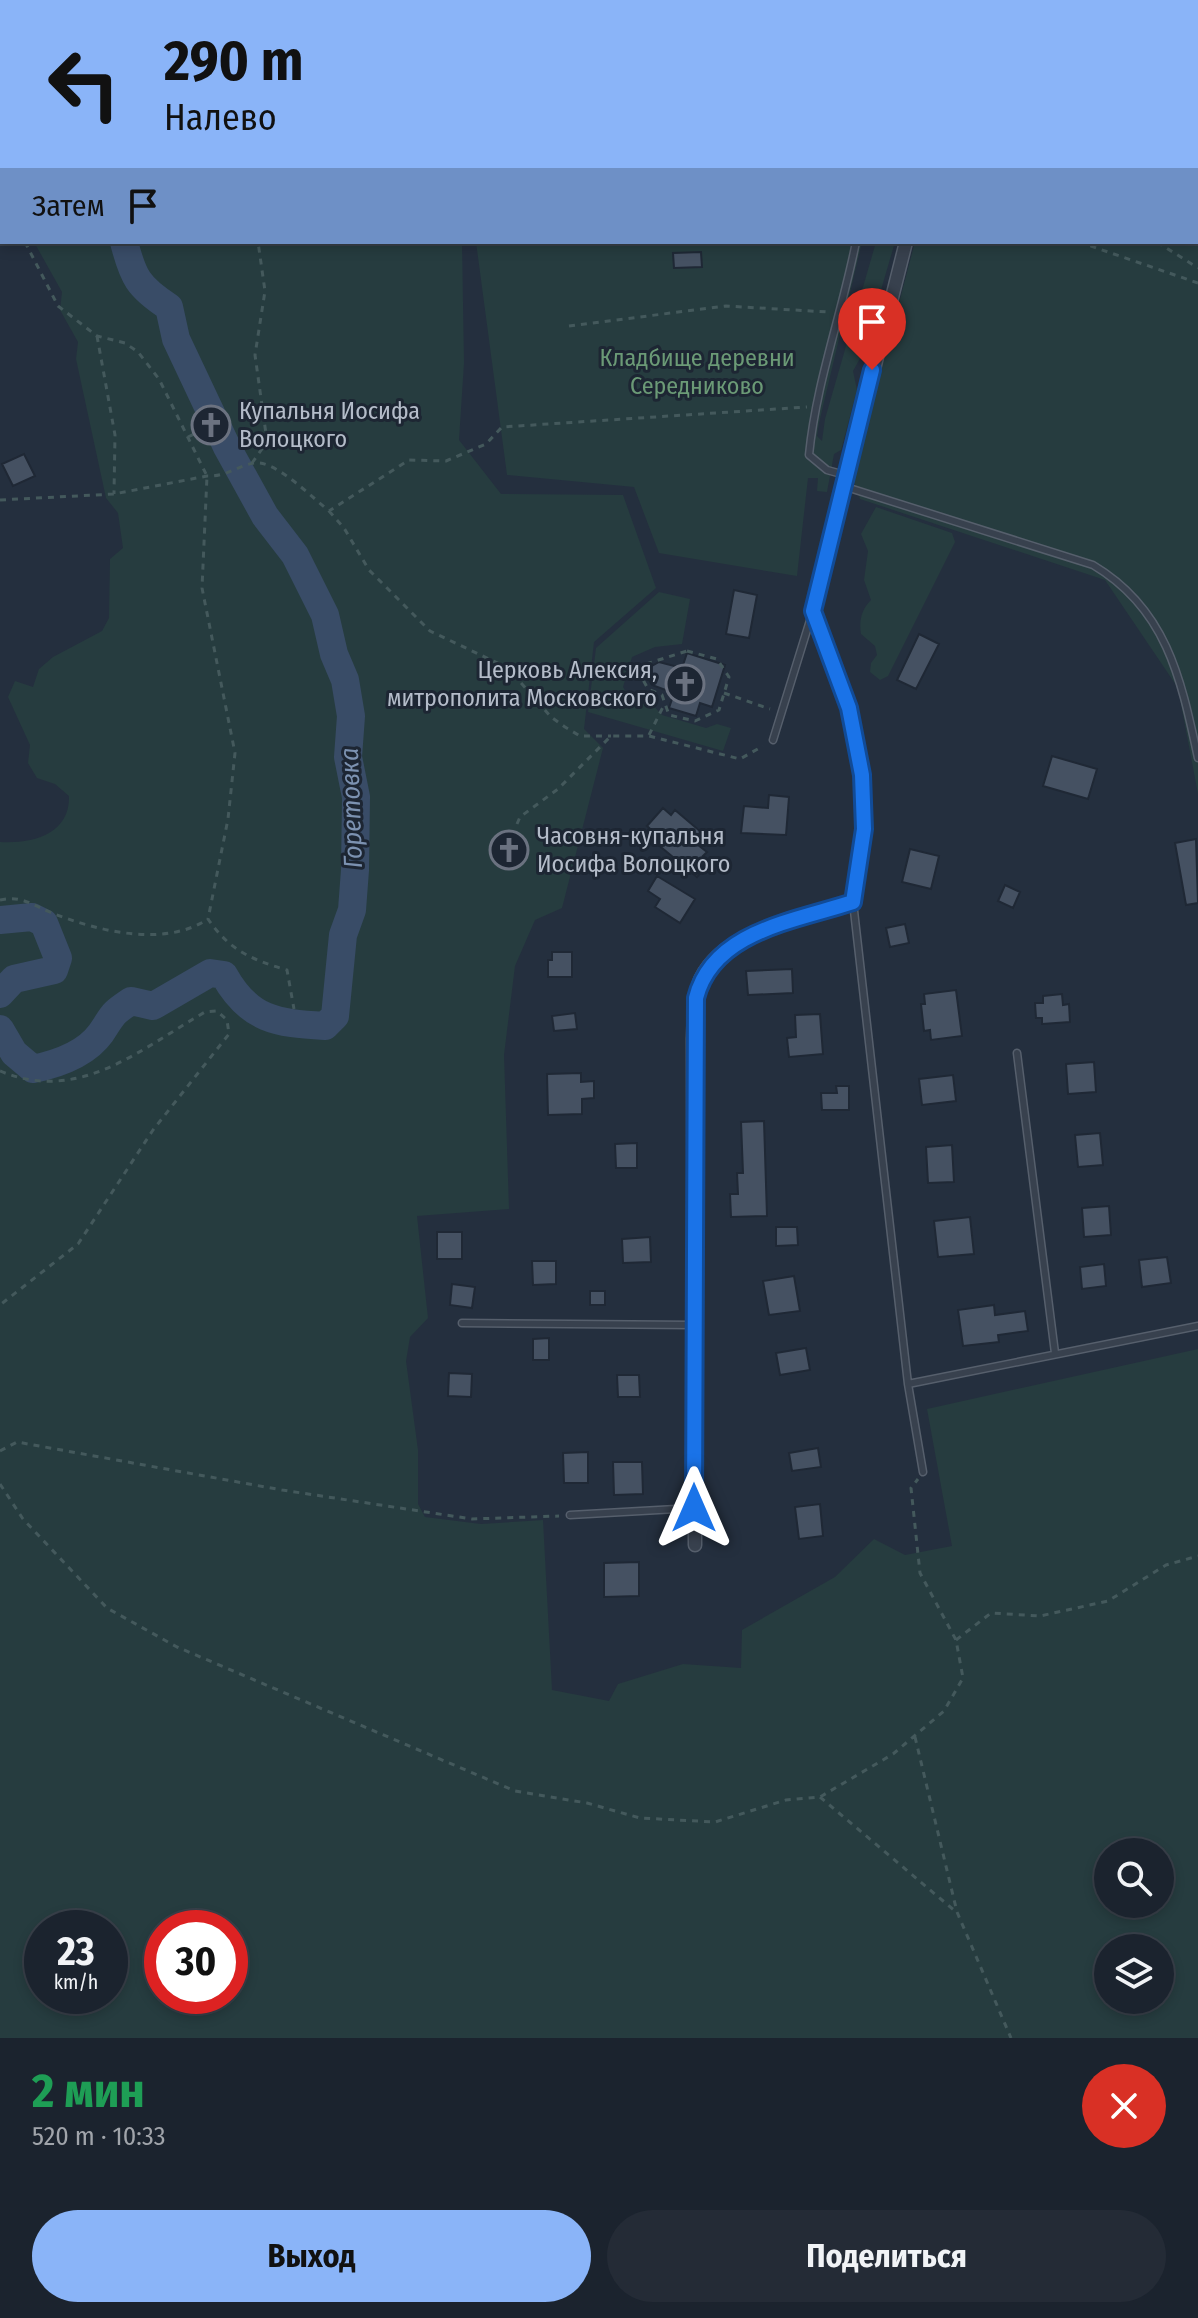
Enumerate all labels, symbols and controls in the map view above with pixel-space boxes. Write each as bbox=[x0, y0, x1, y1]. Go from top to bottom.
text: 290 m bbox=[164, 28, 304, 95]
icon: left bbox=[32, 32, 136, 136]
text: Налево bbox=[164, 96, 277, 140]
icon: arrive bbox=[121, 184, 165, 228]
text: Затем bbox=[32, 188, 105, 224]
pin bbox=[838, 288, 906, 370]
icon: arrive bbox=[850, 300, 894, 344]
park label: Кладбище деревни Середниково bbox=[599, 344, 795, 400]
place label: Купальня Иосифа Волоцкого bbox=[239, 397, 420, 453]
church icon: Купальня Иосифа Волоцкого bbox=[190, 404, 232, 446]
place label: Церковь Алексия, митрополита Московского bbox=[387, 656, 657, 712]
church icon: Церковь Алексия, митрополита Московского bbox=[664, 663, 706, 705]
water label: Горетовка bbox=[334, 747, 369, 869]
place label: Часовня-купальня Иосифа Волоцкого bbox=[537, 822, 730, 878]
church icon: Часовня-купальня Иосифа Волоцкого bbox=[488, 829, 530, 871]
position arrow bbox=[652, 1466, 736, 1550]
map controls bbox=[1094, 1838, 1174, 2014]
button: search bbox=[1094, 1838, 1174, 1918]
speed limit sign: 30 bbox=[144, 1910, 248, 2014]
text: 23 bbox=[57, 1928, 95, 1976]
button: layers bbox=[1094, 1934, 1174, 2014]
text: km/h bbox=[54, 1970, 98, 1994]
text: 2 мин bbox=[32, 2062, 145, 2120]
button: close bbox=[1082, 2064, 1166, 2148]
text: 520 m · 10:33 bbox=[32, 2121, 165, 2152]
button: Выход bbox=[32, 2210, 591, 2302]
button: Поделиться bbox=[607, 2210, 1166, 2302]

